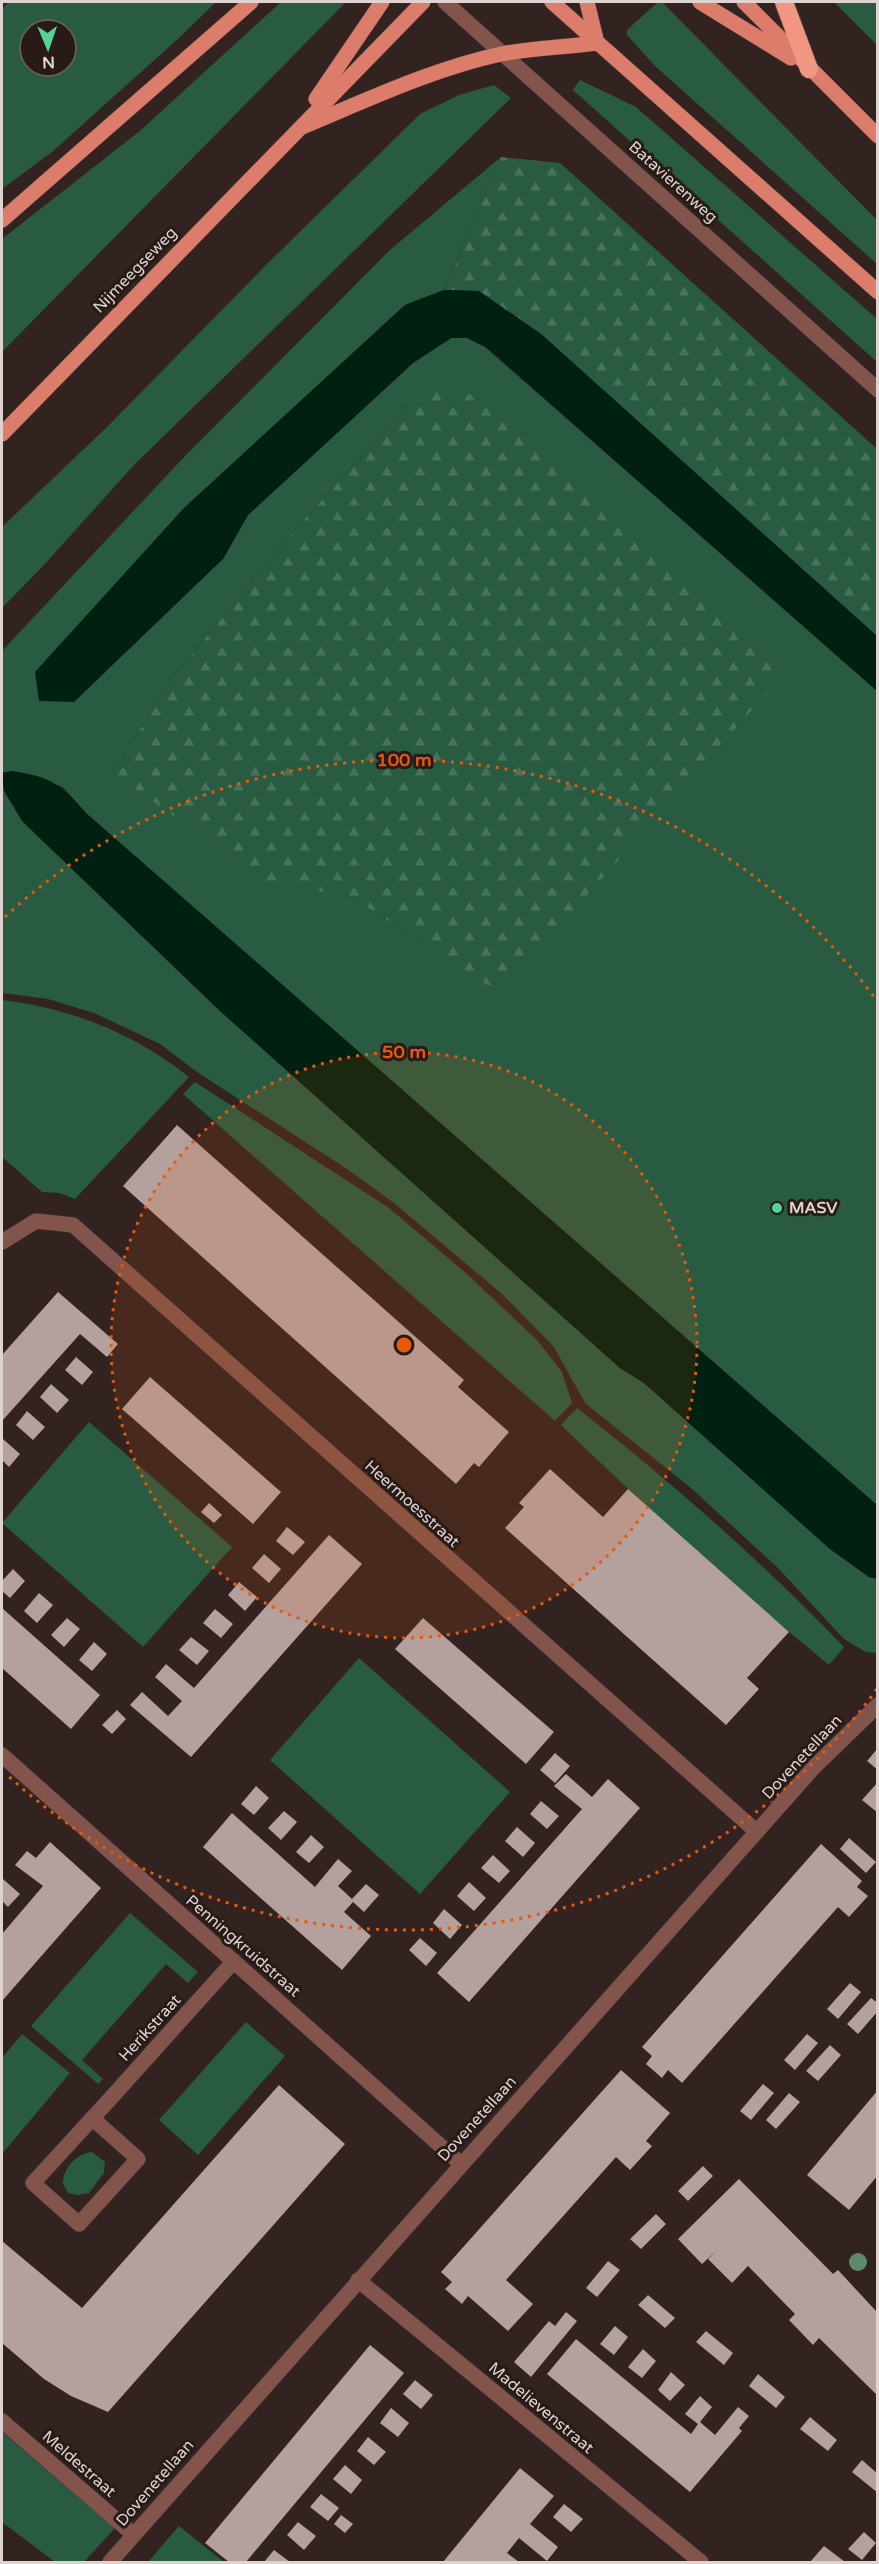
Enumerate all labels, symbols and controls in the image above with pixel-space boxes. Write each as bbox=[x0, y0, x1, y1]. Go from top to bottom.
north arrow bbox=[18, 18, 78, 78]
text: N bbox=[42, 52, 55, 72]
street label: Batavierenweg bbox=[624, 137, 722, 227]
street label: Nijmeegseweg bbox=[89, 223, 181, 317]
text: 100 m bbox=[376, 749, 432, 771]
text: 50 m bbox=[382, 1041, 426, 1063]
place label: MASV bbox=[789, 1198, 838, 1218]
marker: MASV bbox=[770, 1201, 784, 1215]
centre of rings bbox=[394, 1335, 414, 1355]
street label: Heermoesstraat bbox=[360, 1456, 464, 1552]
street label: Dovenetellaan bbox=[758, 1711, 846, 1803]
street label: Penningkruidstraat bbox=[182, 1891, 304, 2001]
street label: Herikstraat bbox=[115, 1990, 185, 2066]
street label: Dovenetellaan bbox=[433, 2072, 521, 2166]
street label: Madelievenstraat bbox=[484, 2358, 598, 2458]
street label: Meldestraat bbox=[38, 2427, 120, 2501]
street label: Dovenetellaan bbox=[112, 2436, 198, 2530]

